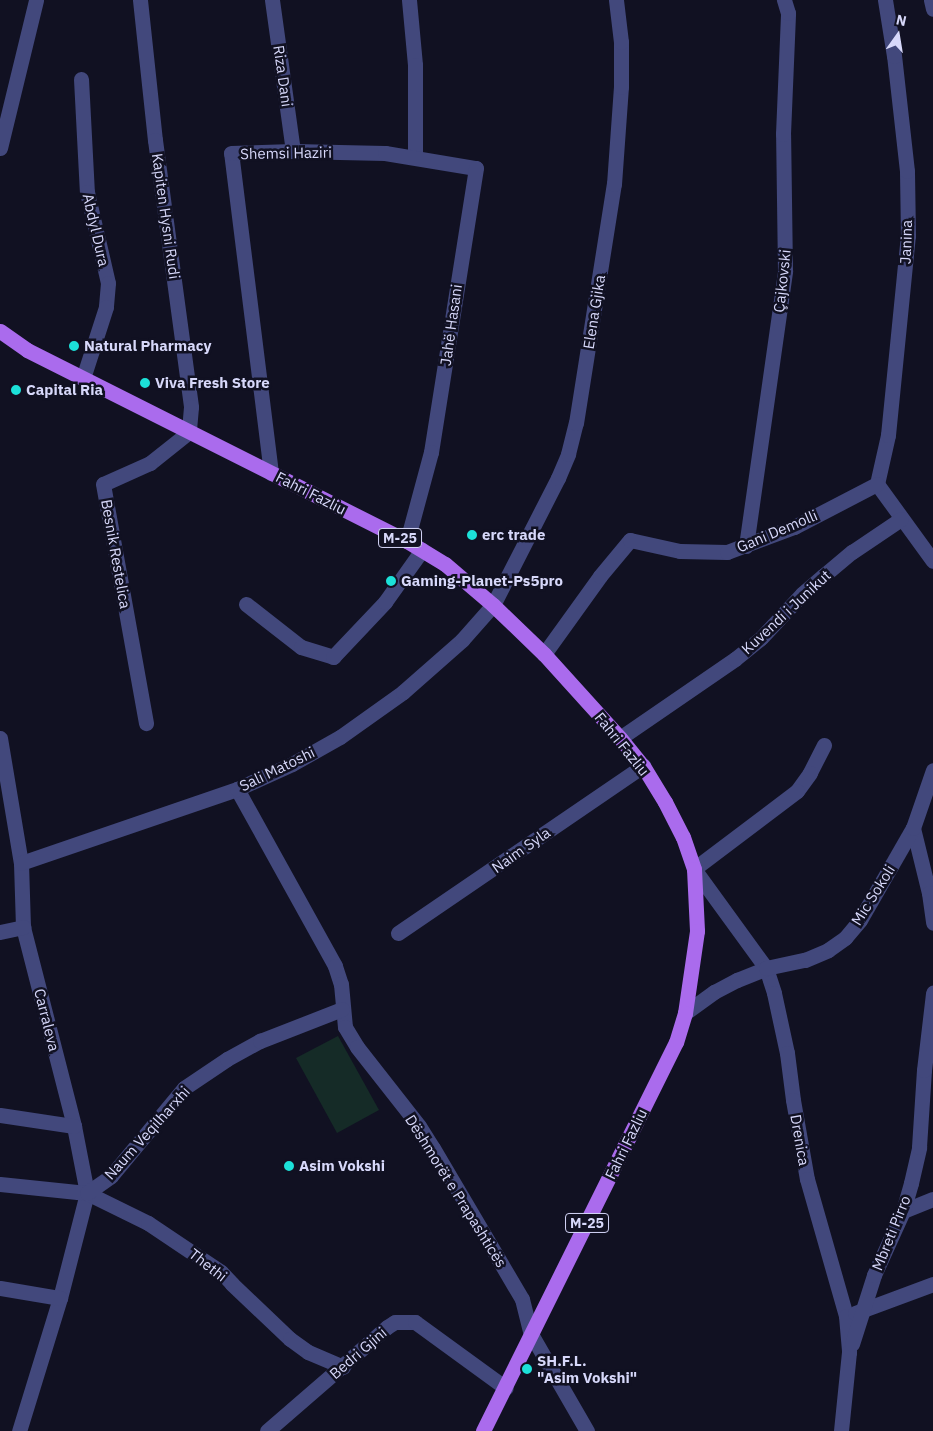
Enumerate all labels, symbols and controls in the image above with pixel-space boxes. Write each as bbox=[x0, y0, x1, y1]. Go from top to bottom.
north arrow bbox=[873, 10, 923, 60]
text: N bbox=[894, 10, 908, 30]
street label: Riza Dani bbox=[270, 44, 296, 108]
street label: Shemsi Haziri bbox=[240, 143, 332, 163]
street label: Kapiten Hysni Rudi bbox=[148, 152, 184, 280]
street label: Abdyl Dura bbox=[79, 192, 113, 268]
street label: Janina bbox=[896, 219, 916, 265]
street label: Çajkovski bbox=[770, 249, 794, 313]
street label: Elena Gjika bbox=[579, 274, 609, 350]
street label: Jahë Hasani bbox=[436, 283, 466, 367]
place label: Natural Pharmacy bbox=[84, 337, 212, 355]
marker: Natural Pharmacy bbox=[68, 340, 80, 352]
place label: Viva Fresh Store bbox=[155, 374, 270, 392]
marker: Viva Fresh Store bbox=[139, 377, 151, 389]
place label: Capital Ria bbox=[26, 381, 103, 399]
marker: Capital Ria bbox=[10, 384, 22, 396]
street label: Fahri Fazliu bbox=[273, 468, 349, 518]
street label: Besnik Restelica bbox=[98, 498, 134, 610]
street label: Gani Demolli bbox=[734, 506, 820, 556]
road number: M-25 bbox=[378, 526, 422, 550]
place label: erc trade bbox=[482, 526, 545, 544]
marker: erc trade bbox=[466, 529, 478, 541]
street label: Kuvendi i Junikut bbox=[738, 566, 834, 658]
place label: Gaming-Planet-Ps5pro bbox=[401, 572, 563, 590]
marker: Gaming-Planet-Ps5pro bbox=[385, 575, 397, 587]
street label: Fahri Fazliu bbox=[591, 709, 653, 779]
street label: Sali Matoshi bbox=[236, 743, 318, 795]
street label: Naim Syla bbox=[488, 823, 554, 877]
street label: Mic Sokoli bbox=[847, 861, 899, 929]
street label: Carraleva bbox=[31, 987, 63, 1053]
street label: Naum Veqilharxhi bbox=[100, 1083, 194, 1183]
street label: Fahri Fazliu bbox=[601, 1106, 651, 1182]
street label: Dëshmorët e Prapashticës bbox=[402, 1111, 510, 1271]
street label: Drenica bbox=[787, 1113, 813, 1167]
place label: Asim Vokshi bbox=[299, 1157, 385, 1175]
marker: Asim Vokshi bbox=[283, 1160, 295, 1172]
street label: Mbreti Pirro bbox=[868, 1193, 914, 1273]
road number: M-25 bbox=[564, 1212, 610, 1234]
street label: Thethi bbox=[186, 1245, 230, 1285]
street label: Bedri Gjini bbox=[326, 1323, 390, 1383]
place label: SH.F.L. "Asim Vokshi" bbox=[537, 1351, 637, 1386]
marker: SH.F.L. "Asim Vokshi" bbox=[521, 1363, 533, 1375]

